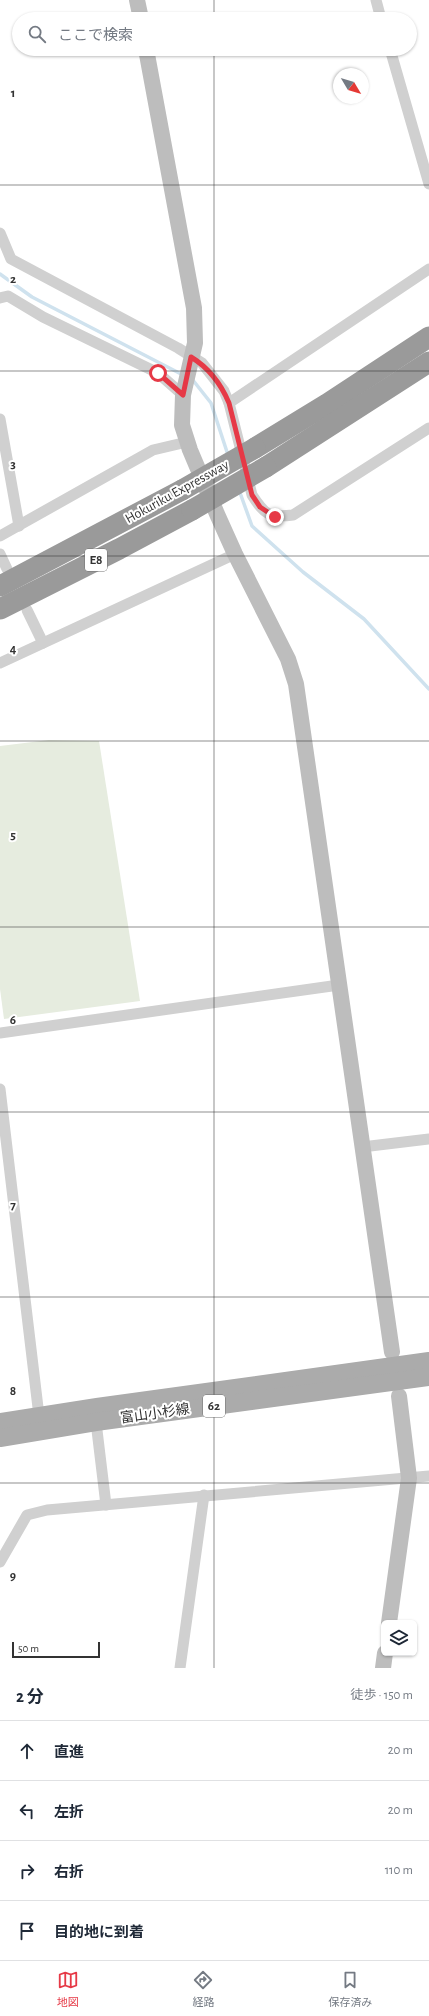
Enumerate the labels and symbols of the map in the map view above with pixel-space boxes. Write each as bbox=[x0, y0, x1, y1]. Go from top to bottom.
north arrow bbox=[333, 68, 369, 104]
text: 1 bbox=[11, 87, 15, 100]
text: 2 bbox=[10, 273, 16, 286]
route start bbox=[149, 364, 167, 382]
text: 3 bbox=[10, 458, 16, 471]
street label: Hokuriku Expressway bbox=[123, 458, 231, 526]
route end bbox=[266, 508, 284, 526]
road number: E8 bbox=[85, 549, 107, 571]
text: 4 bbox=[10, 643, 17, 656]
text: 5 bbox=[10, 829, 16, 842]
text: 6 bbox=[10, 1014, 16, 1027]
text: 7 bbox=[10, 1199, 16, 1212]
text: 8 bbox=[10, 1385, 16, 1398]
road number: 62 bbox=[203, 1395, 225, 1417]
street label: 富山小杉線 bbox=[119, 1401, 191, 1426]
text: 9 bbox=[10, 1570, 16, 1583]
scale bar bbox=[12, 1640, 100, 1659]

